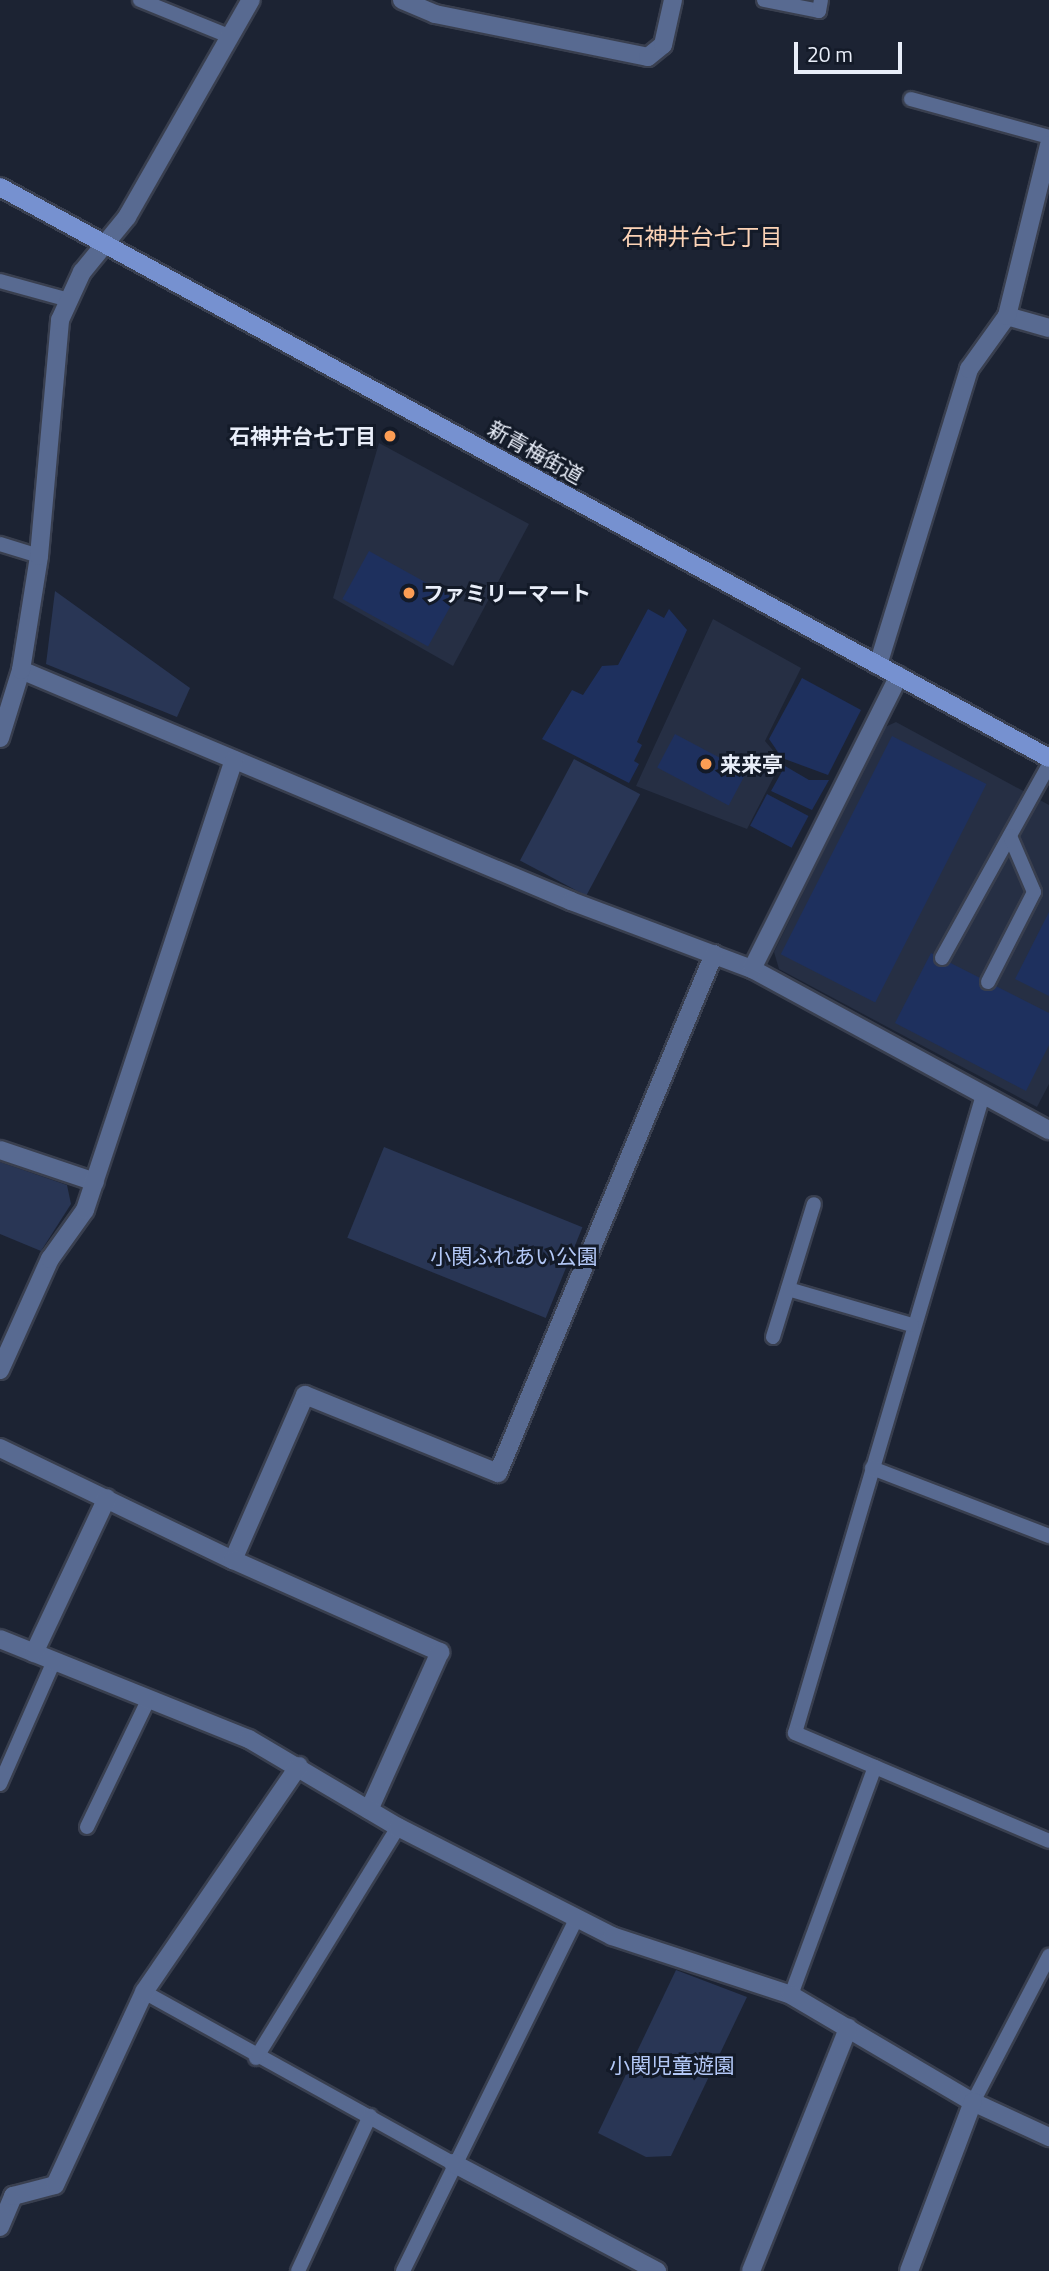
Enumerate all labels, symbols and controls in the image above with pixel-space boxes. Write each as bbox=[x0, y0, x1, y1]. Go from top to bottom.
scale bar bbox=[797, 28, 906, 72]
text: 20 m bbox=[807, 38, 853, 70]
district label: 石神井台七丁目 bbox=[622, 223, 782, 251]
street label: 新青梅街道 bbox=[484, 416, 588, 488]
place label: 石神井台七丁目 bbox=[229, 423, 376, 449]
marker: 石神井台七丁目 bbox=[382, 428, 398, 444]
place label: ファミリーマート bbox=[423, 580, 591, 606]
marker: ファミリーマート bbox=[401, 585, 417, 601]
place label: 来来亭 bbox=[720, 751, 783, 777]
marker: 来来亭 bbox=[698, 756, 714, 772]
park label: 小関ふれあい公園 bbox=[430, 1243, 598, 1269]
park label: 小関児童遊園 bbox=[609, 2052, 735, 2078]

